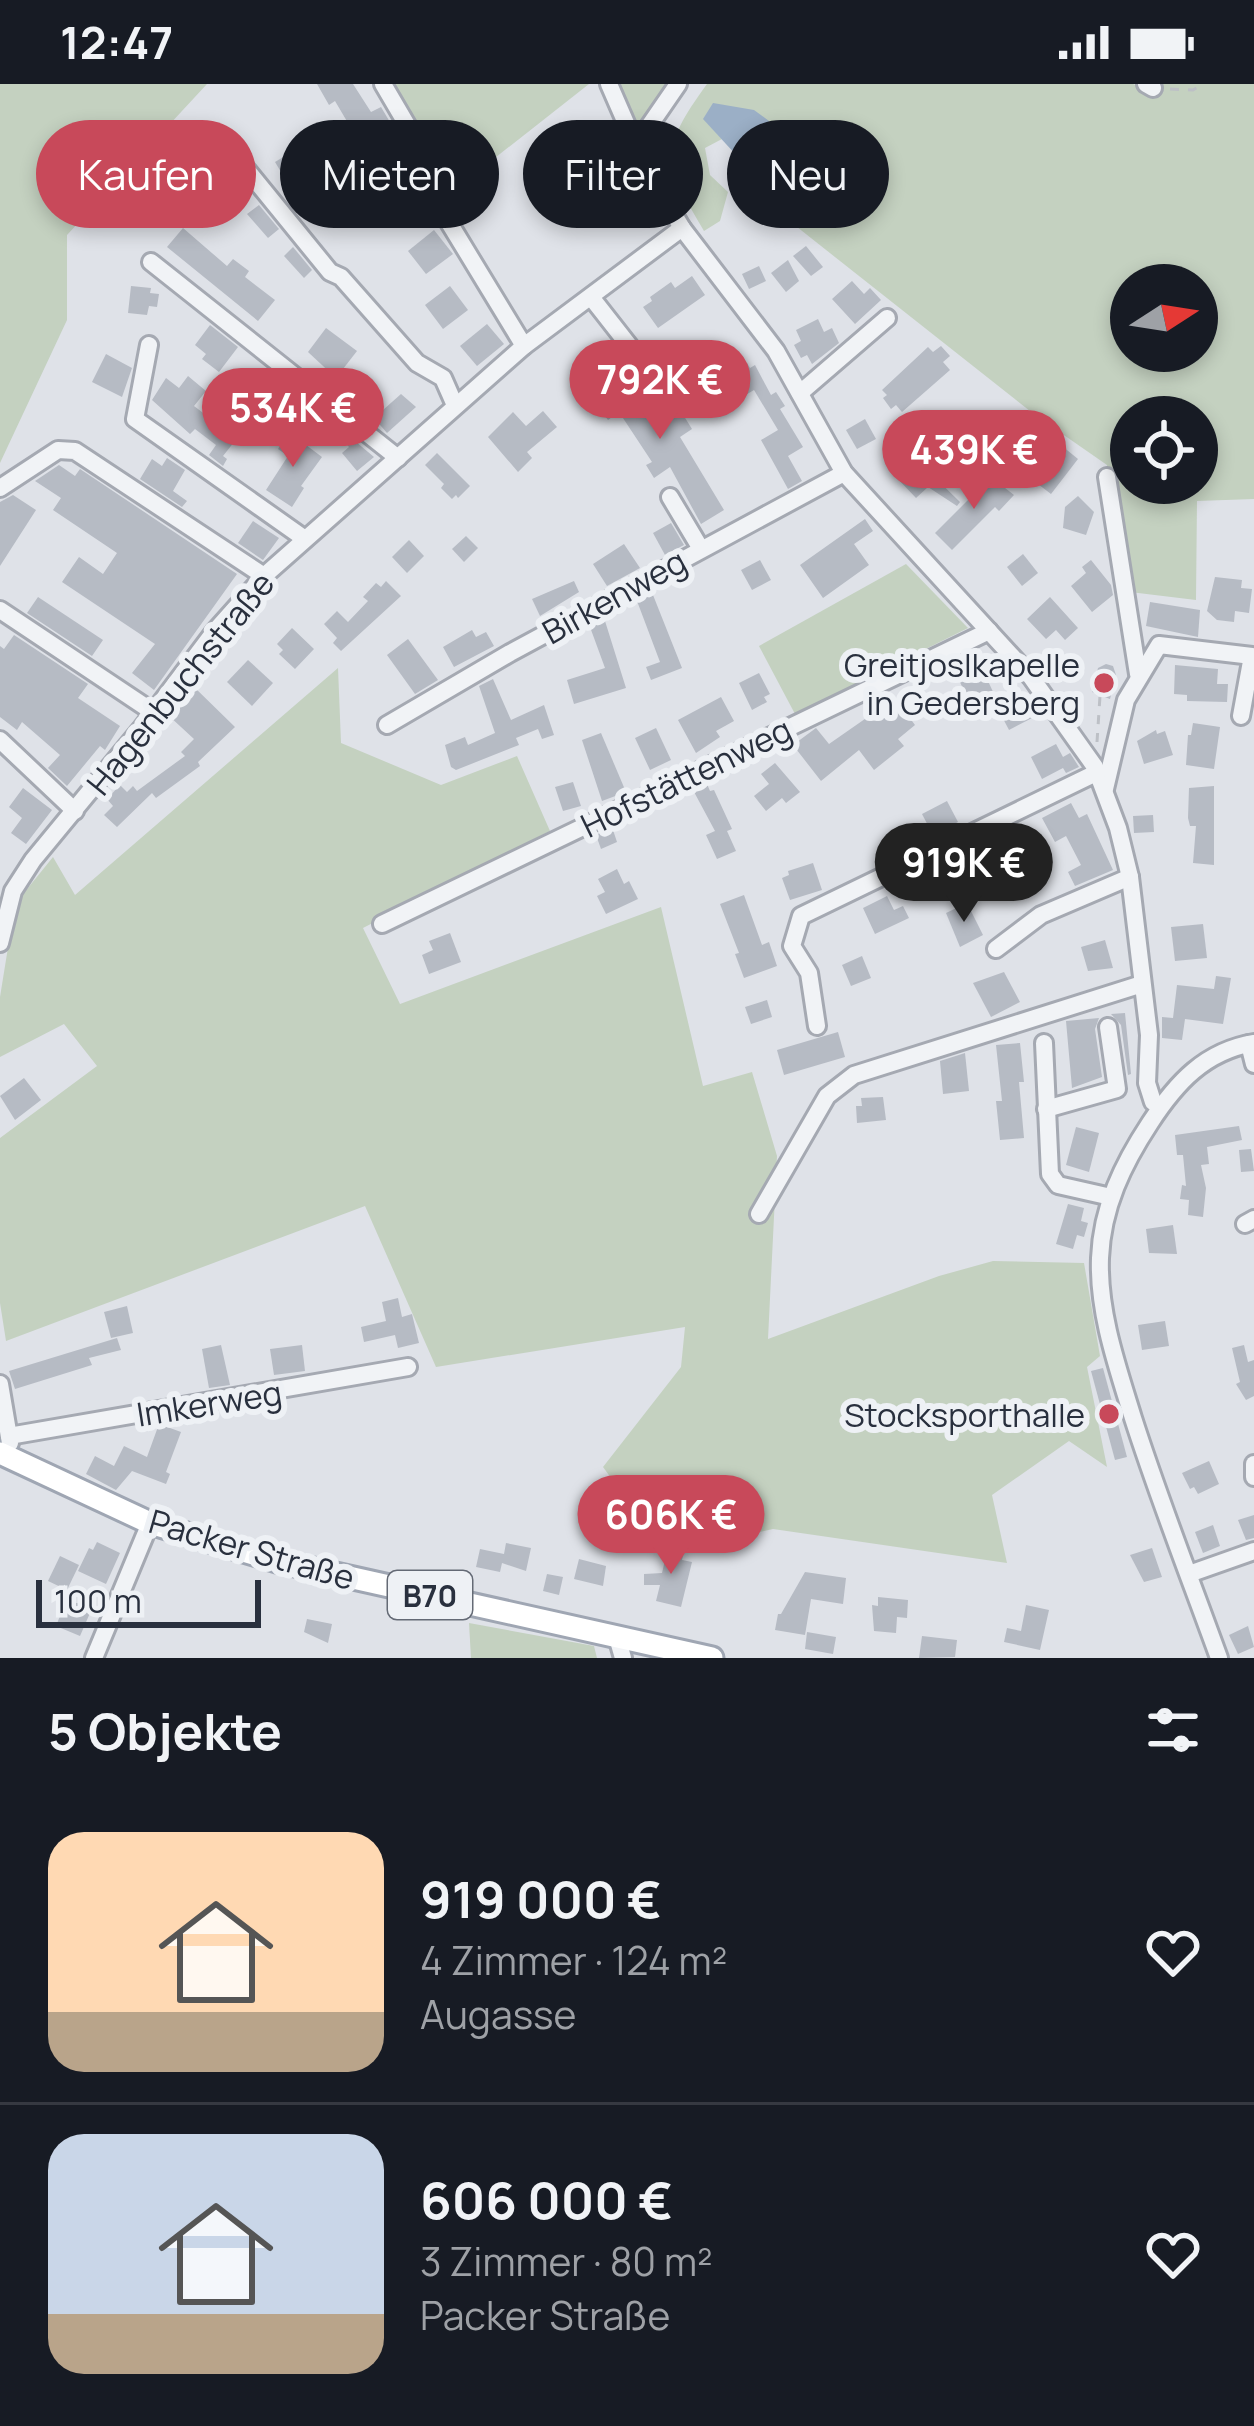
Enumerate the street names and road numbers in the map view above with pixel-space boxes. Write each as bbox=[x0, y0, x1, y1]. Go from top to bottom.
street label: Birkenweg bbox=[534, 538, 694, 654]
street label: Hagenbuchstraße bbox=[76, 562, 284, 804]
street label: Hofstättenweg bbox=[573, 707, 799, 847]
street label: Imkerweg bbox=[133, 1369, 285, 1437]
street label: Packer Straße bbox=[144, 1498, 360, 1600]
road number: B70 bbox=[388, 1571, 472, 1619]

